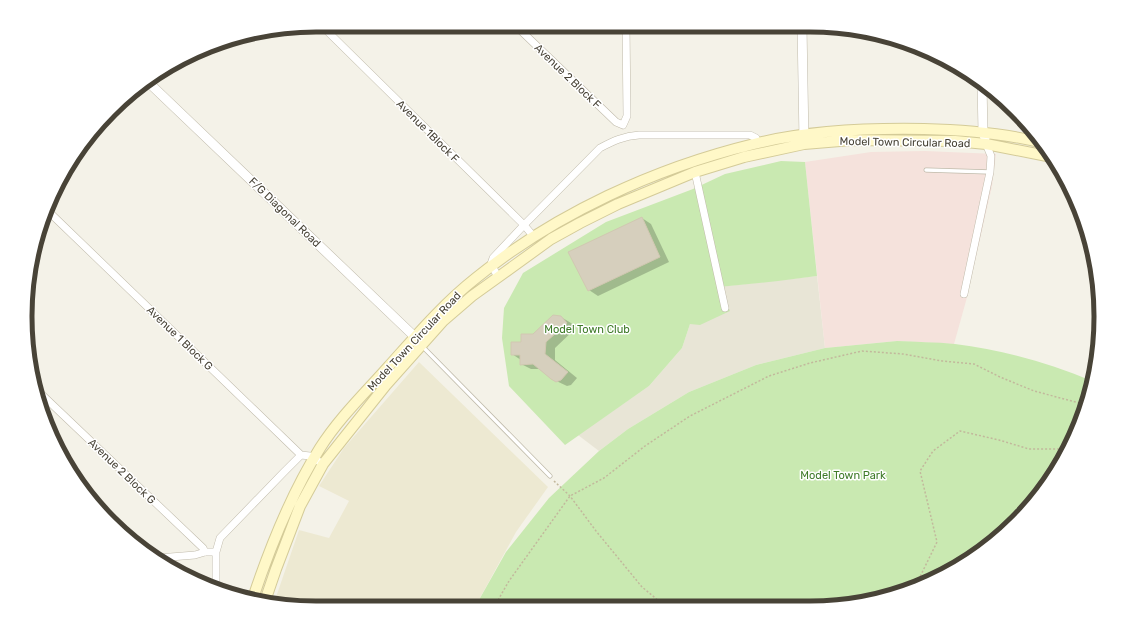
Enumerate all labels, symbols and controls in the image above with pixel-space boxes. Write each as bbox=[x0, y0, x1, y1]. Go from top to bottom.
street label: Avenue 2 Block F bbox=[532, 41, 604, 111]
street label: Avenue 1Block F bbox=[394, 97, 462, 165]
street label: Model Town Circular Road bbox=[840, 135, 970, 150]
street label: F/G Diagonal Road bbox=[246, 175, 323, 250]
street label: Model Town Circular Road bbox=[365, 289, 464, 394]
street label: Avenue 1 Block G bbox=[144, 304, 215, 373]
park label: Model Town Club bbox=[544, 323, 630, 336]
street label: Avenue 2 Block G bbox=[85, 436, 158, 507]
park label: Model Town Park bbox=[800, 469, 886, 482]

